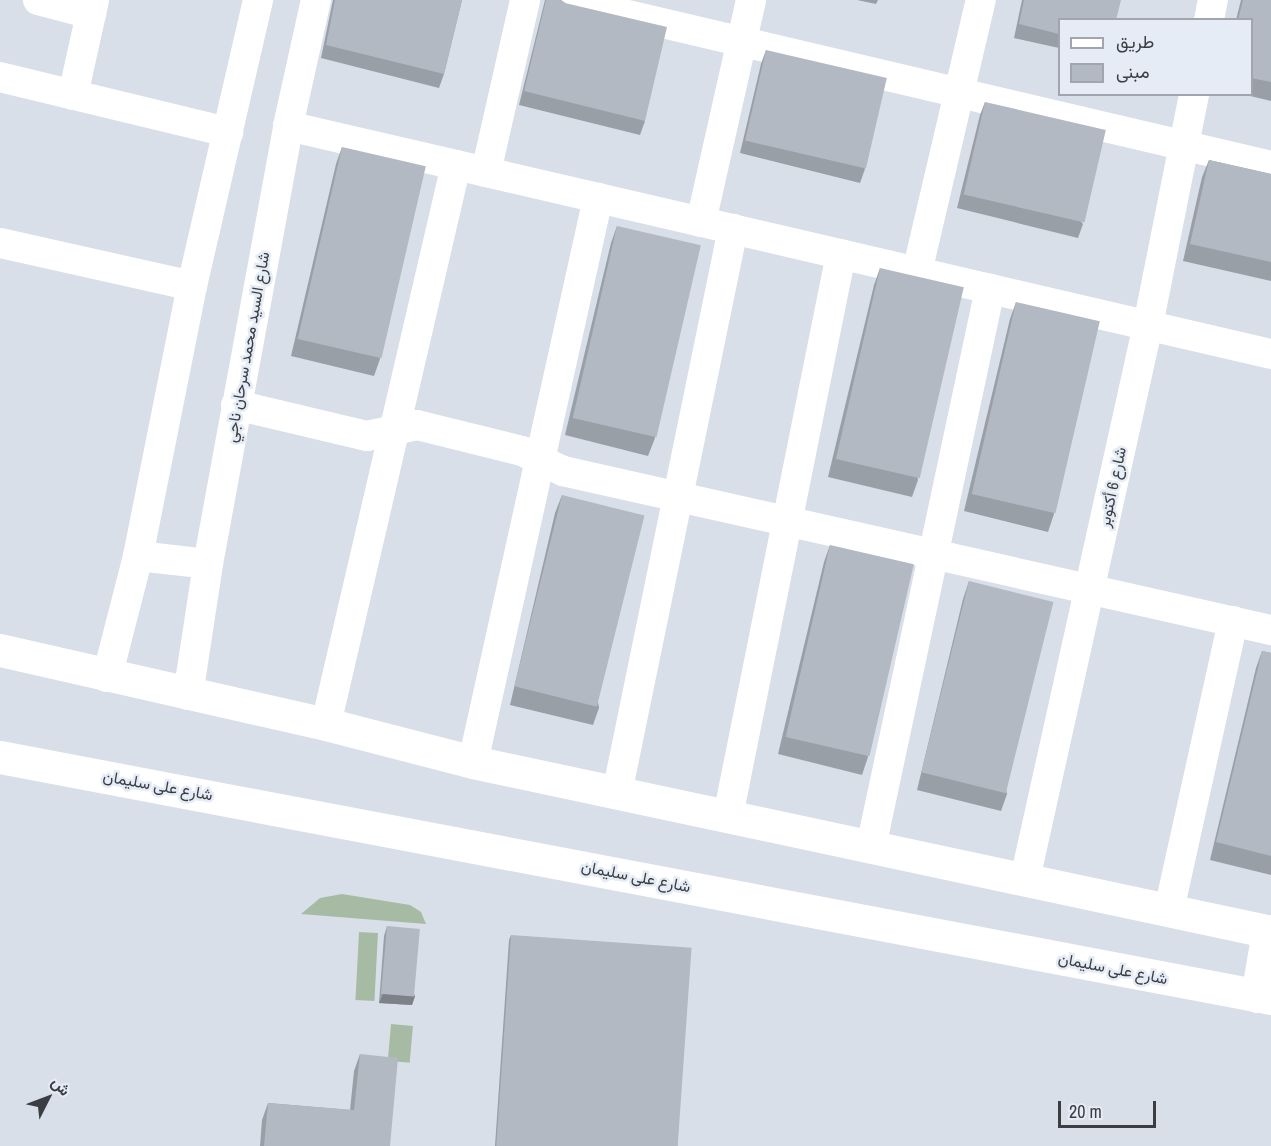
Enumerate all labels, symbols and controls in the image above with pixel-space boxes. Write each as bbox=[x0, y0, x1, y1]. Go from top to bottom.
legend bbox=[1058, 18, 1253, 96]
text: طريق bbox=[1116, 29, 1154, 54]
text: مبنى bbox=[1116, 59, 1150, 84]
street label: شارع السيد محمد سرحان ناجي bbox=[221, 250, 273, 444]
street label: شارع 6 أكتوبر bbox=[1094, 445, 1130, 529]
street label: شارع على سليمان bbox=[102, 766, 214, 804]
street label: شارع على سليمان bbox=[580, 856, 692, 896]
street label: شارع على سليمان bbox=[1057, 948, 1169, 988]
north arrow bbox=[18, 1068, 78, 1128]
text: ش bbox=[47, 1071, 76, 1100]
scale bar bbox=[1061, 1089, 1158, 1127]
text: 20 m bbox=[1069, 1099, 1102, 1124]

